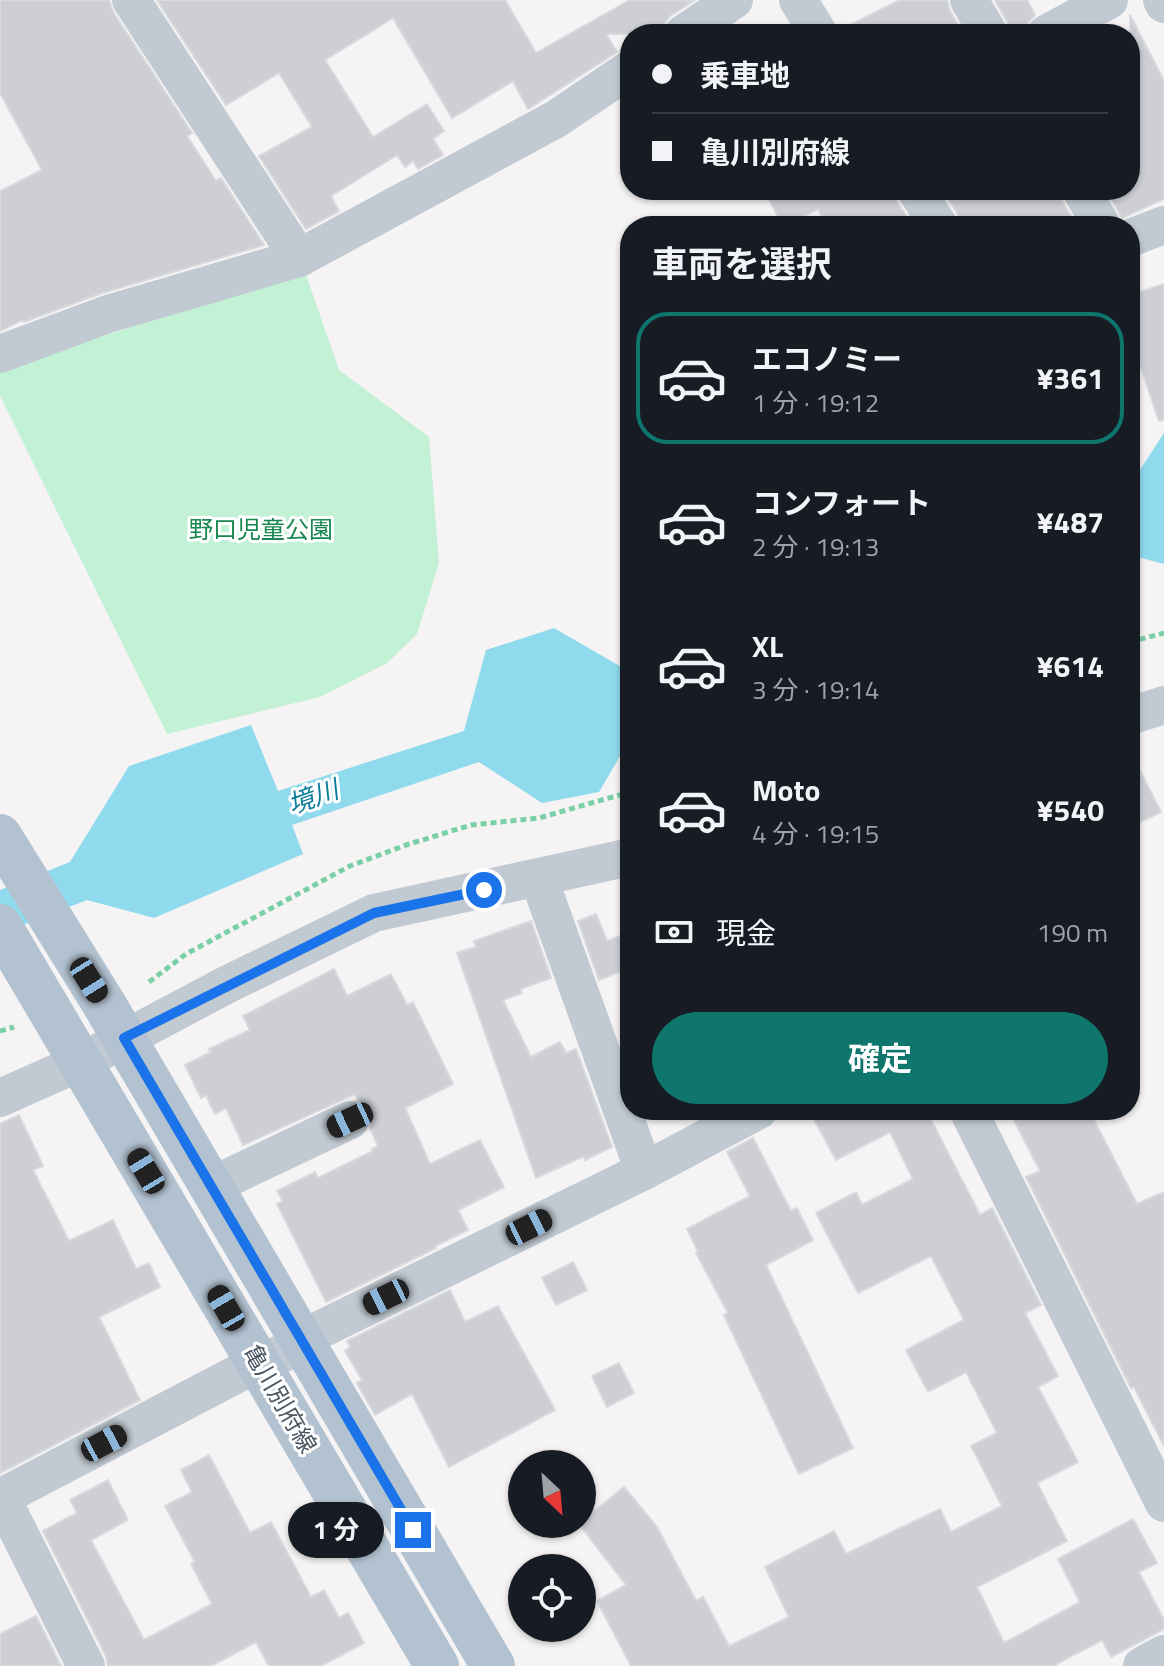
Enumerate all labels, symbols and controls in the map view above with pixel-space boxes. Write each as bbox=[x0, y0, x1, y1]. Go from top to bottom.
text: 乗車地 bbox=[700, 52, 790, 98]
text: 亀川別府線 bbox=[700, 129, 850, 175]
text: 車両を選択 bbox=[652, 236, 832, 291]
text: エコノミー bbox=[752, 336, 902, 382]
icon: car bbox=[656, 342, 728, 414]
text: ¥361 bbox=[1037, 355, 1104, 401]
text: 1 分 · 19:12 bbox=[752, 383, 879, 422]
text: コンフォート bbox=[752, 480, 931, 526]
icon: car bbox=[656, 486, 728, 558]
text: ¥487 bbox=[1037, 499, 1104, 545]
park label: 野口児童公園 bbox=[189, 511, 333, 547]
text: 2 分 · 19:13 bbox=[752, 527, 879, 566]
text: XL bbox=[752, 623, 783, 669]
icon: car bbox=[656, 630, 728, 702]
text: ¥614 bbox=[1037, 643, 1104, 689]
text: 3 分 · 19:14 bbox=[752, 670, 879, 709]
text: Moto bbox=[752, 767, 820, 813]
water label: 境川 bbox=[282, 768, 347, 824]
icon: car bbox=[656, 774, 728, 846]
text: ¥540 bbox=[1037, 787, 1104, 833]
text: 4 分 · 19:15 bbox=[752, 814, 879, 853]
route start bbox=[466, 872, 502, 908]
icon: cash bbox=[652, 910, 696, 954]
text: 現金 bbox=[716, 910, 776, 956]
text: 190 m bbox=[1037, 913, 1108, 952]
car bbox=[66, 953, 112, 1007]
button: 確定 bbox=[652, 1012, 1108, 1104]
car bbox=[323, 1099, 377, 1141]
car bbox=[123, 1144, 169, 1198]
car bbox=[502, 1206, 556, 1248]
car bbox=[359, 1276, 413, 1318]
car bbox=[204, 1281, 248, 1335]
street label: 亀川別府線 bbox=[235, 1338, 326, 1459]
car bbox=[77, 1421, 131, 1465]
north arrow bbox=[508, 1450, 596, 1538]
map controls bbox=[508, 1450, 596, 1642]
callout: 1 分 bbox=[289, 1502, 385, 1558]
text: 1 分 bbox=[313, 1510, 359, 1549]
route end bbox=[395, 1512, 431, 1548]
button: locate bbox=[508, 1554, 596, 1642]

